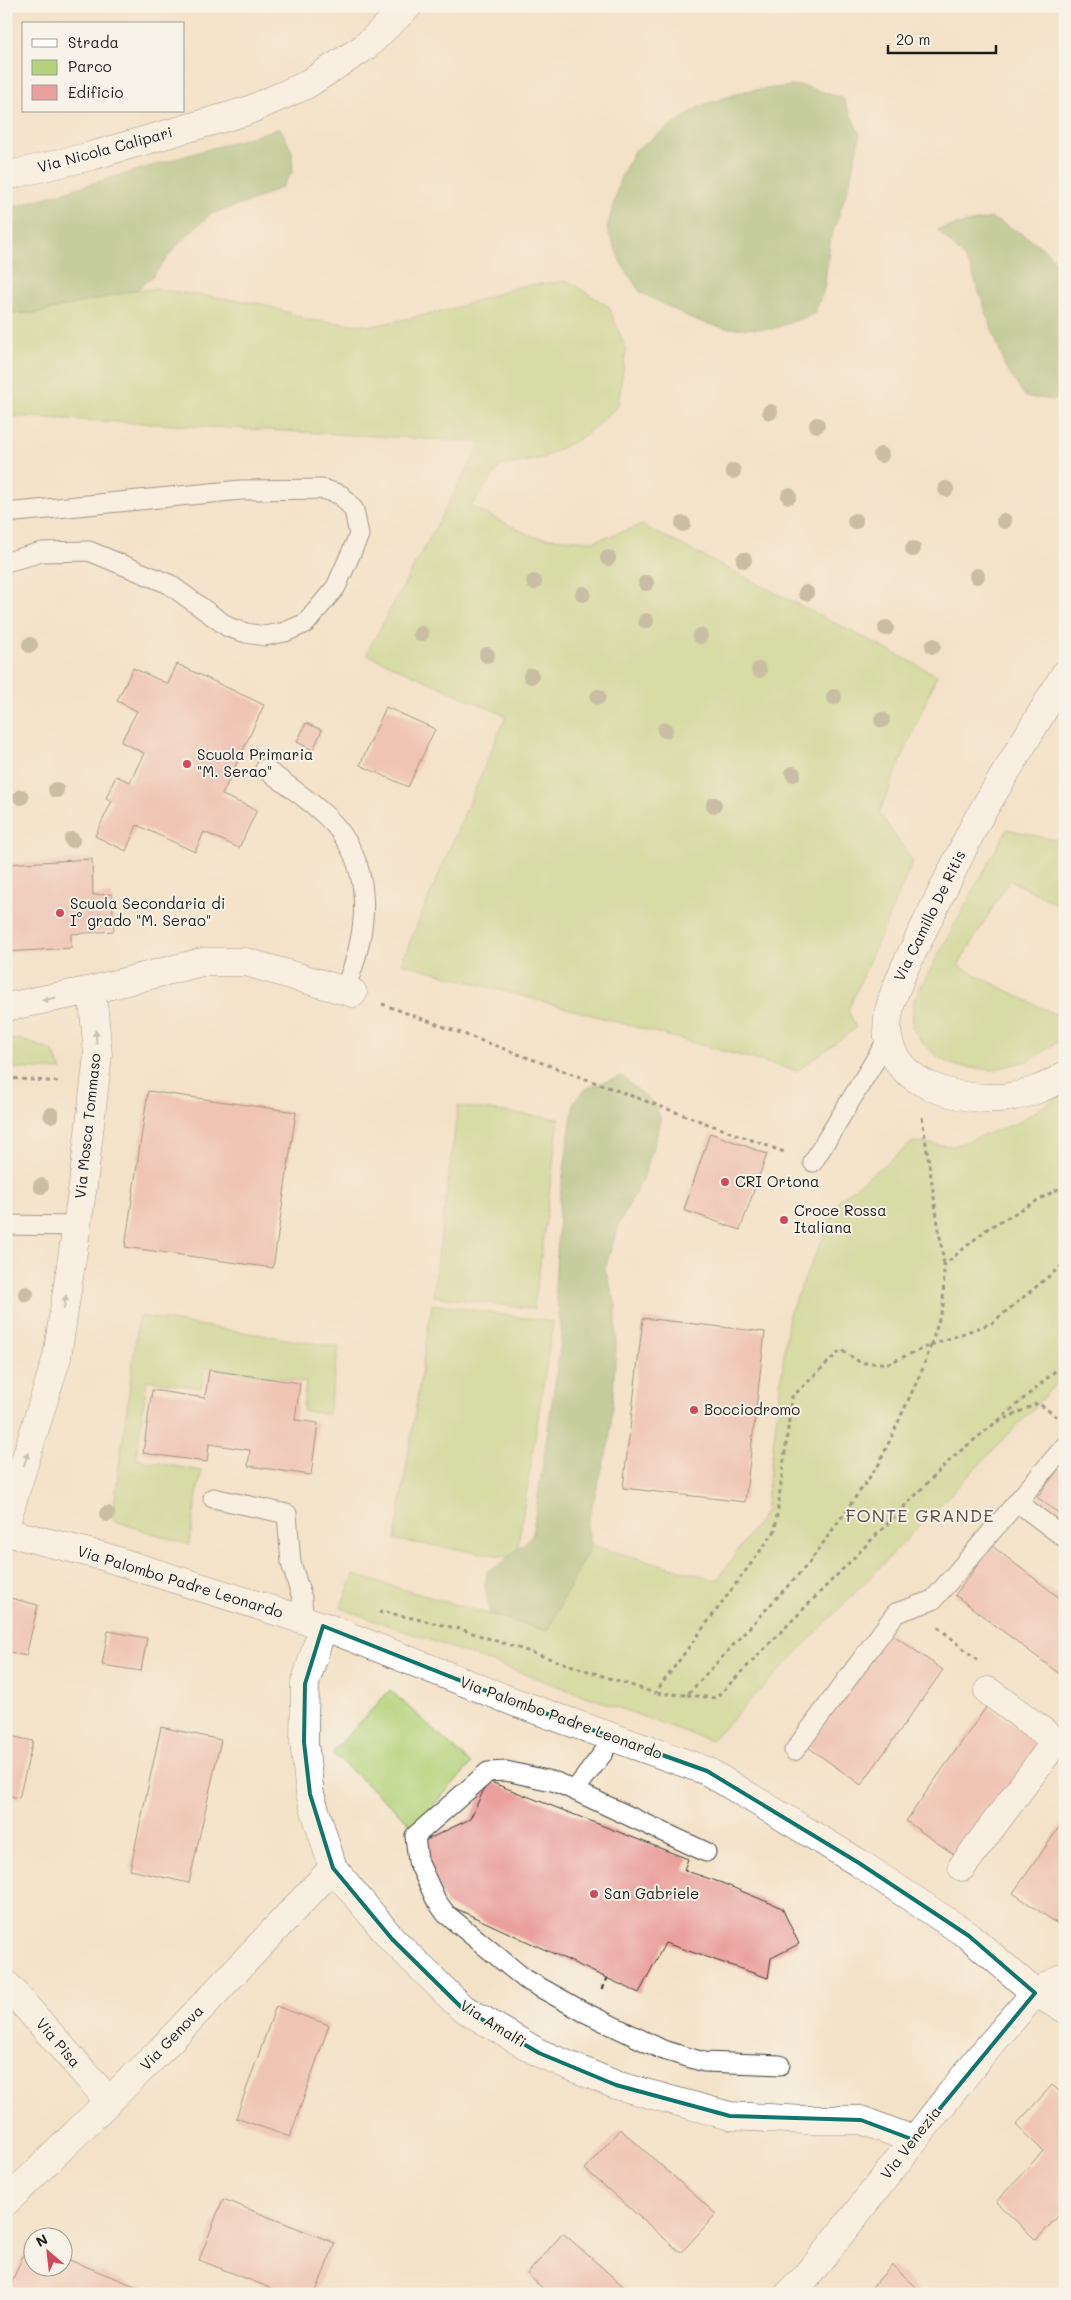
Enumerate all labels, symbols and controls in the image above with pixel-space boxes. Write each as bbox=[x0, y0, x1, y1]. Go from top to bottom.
legend bbox=[22, 22, 185, 112]
scale bar bbox=[888, 22, 996, 54]
text: 20 m bbox=[896, 29, 930, 49]
text: Strada bbox=[68, 32, 119, 52]
text: Parco bbox=[68, 56, 112, 76]
text: Edificio bbox=[68, 82, 124, 102]
street label: Via Nicola Calipari bbox=[35, 121, 174, 177]
place label: Scuola Primaria "M. Serao" bbox=[197, 744, 313, 781]
marker: Scuola Primaria "M. Serao" bbox=[181, 758, 193, 770]
street label: Via Camillo De Ritis bbox=[889, 847, 969, 984]
place label: Scuola Secondaria di I° grado "M. Serao" bbox=[70, 893, 225, 930]
marker: Scuola Secondaria di I° grado "M. Serao" bbox=[54, 907, 66, 919]
one-way arrow bbox=[41, 995, 57, 1003]
one-way arrow bbox=[92, 1028, 100, 1044]
street label: Via Mosca Tommaso bbox=[69, 1052, 105, 1200]
place label: CRI Ortona bbox=[735, 1171, 819, 1191]
marker: CRI Ortona bbox=[719, 1176, 731, 1188]
place label: Croce Rossa Italiana bbox=[794, 1200, 886, 1237]
marker: Croce Rossa Italiana bbox=[778, 1214, 790, 1226]
one-way arrow bbox=[62, 1293, 70, 1309]
place label: Bocciodromo bbox=[704, 1399, 800, 1419]
marker: Bocciodromo bbox=[688, 1404, 700, 1416]
one-way arrow bbox=[22, 1451, 30, 1466]
district label: FONTE GRANDE bbox=[846, 1503, 995, 1527]
street label: Via Palombo Padre Leonardo bbox=[75, 1540, 286, 1622]
street label: Via Palombo Padre Leonardo bbox=[457, 1671, 665, 1763]
place label: San Gabriele bbox=[604, 1883, 699, 1903]
marker: San Gabriele bbox=[588, 1888, 600, 1900]
street label: Via Amalfi bbox=[457, 1995, 530, 2051]
street label: Via Genova bbox=[135, 2000, 207, 2074]
street label: Via Pisa bbox=[32, 2014, 86, 2071]
street label: Via Venezia bbox=[875, 2102, 945, 2183]
north arrow bbox=[22, 2228, 72, 2278]
text: N bbox=[33, 2229, 51, 2251]

